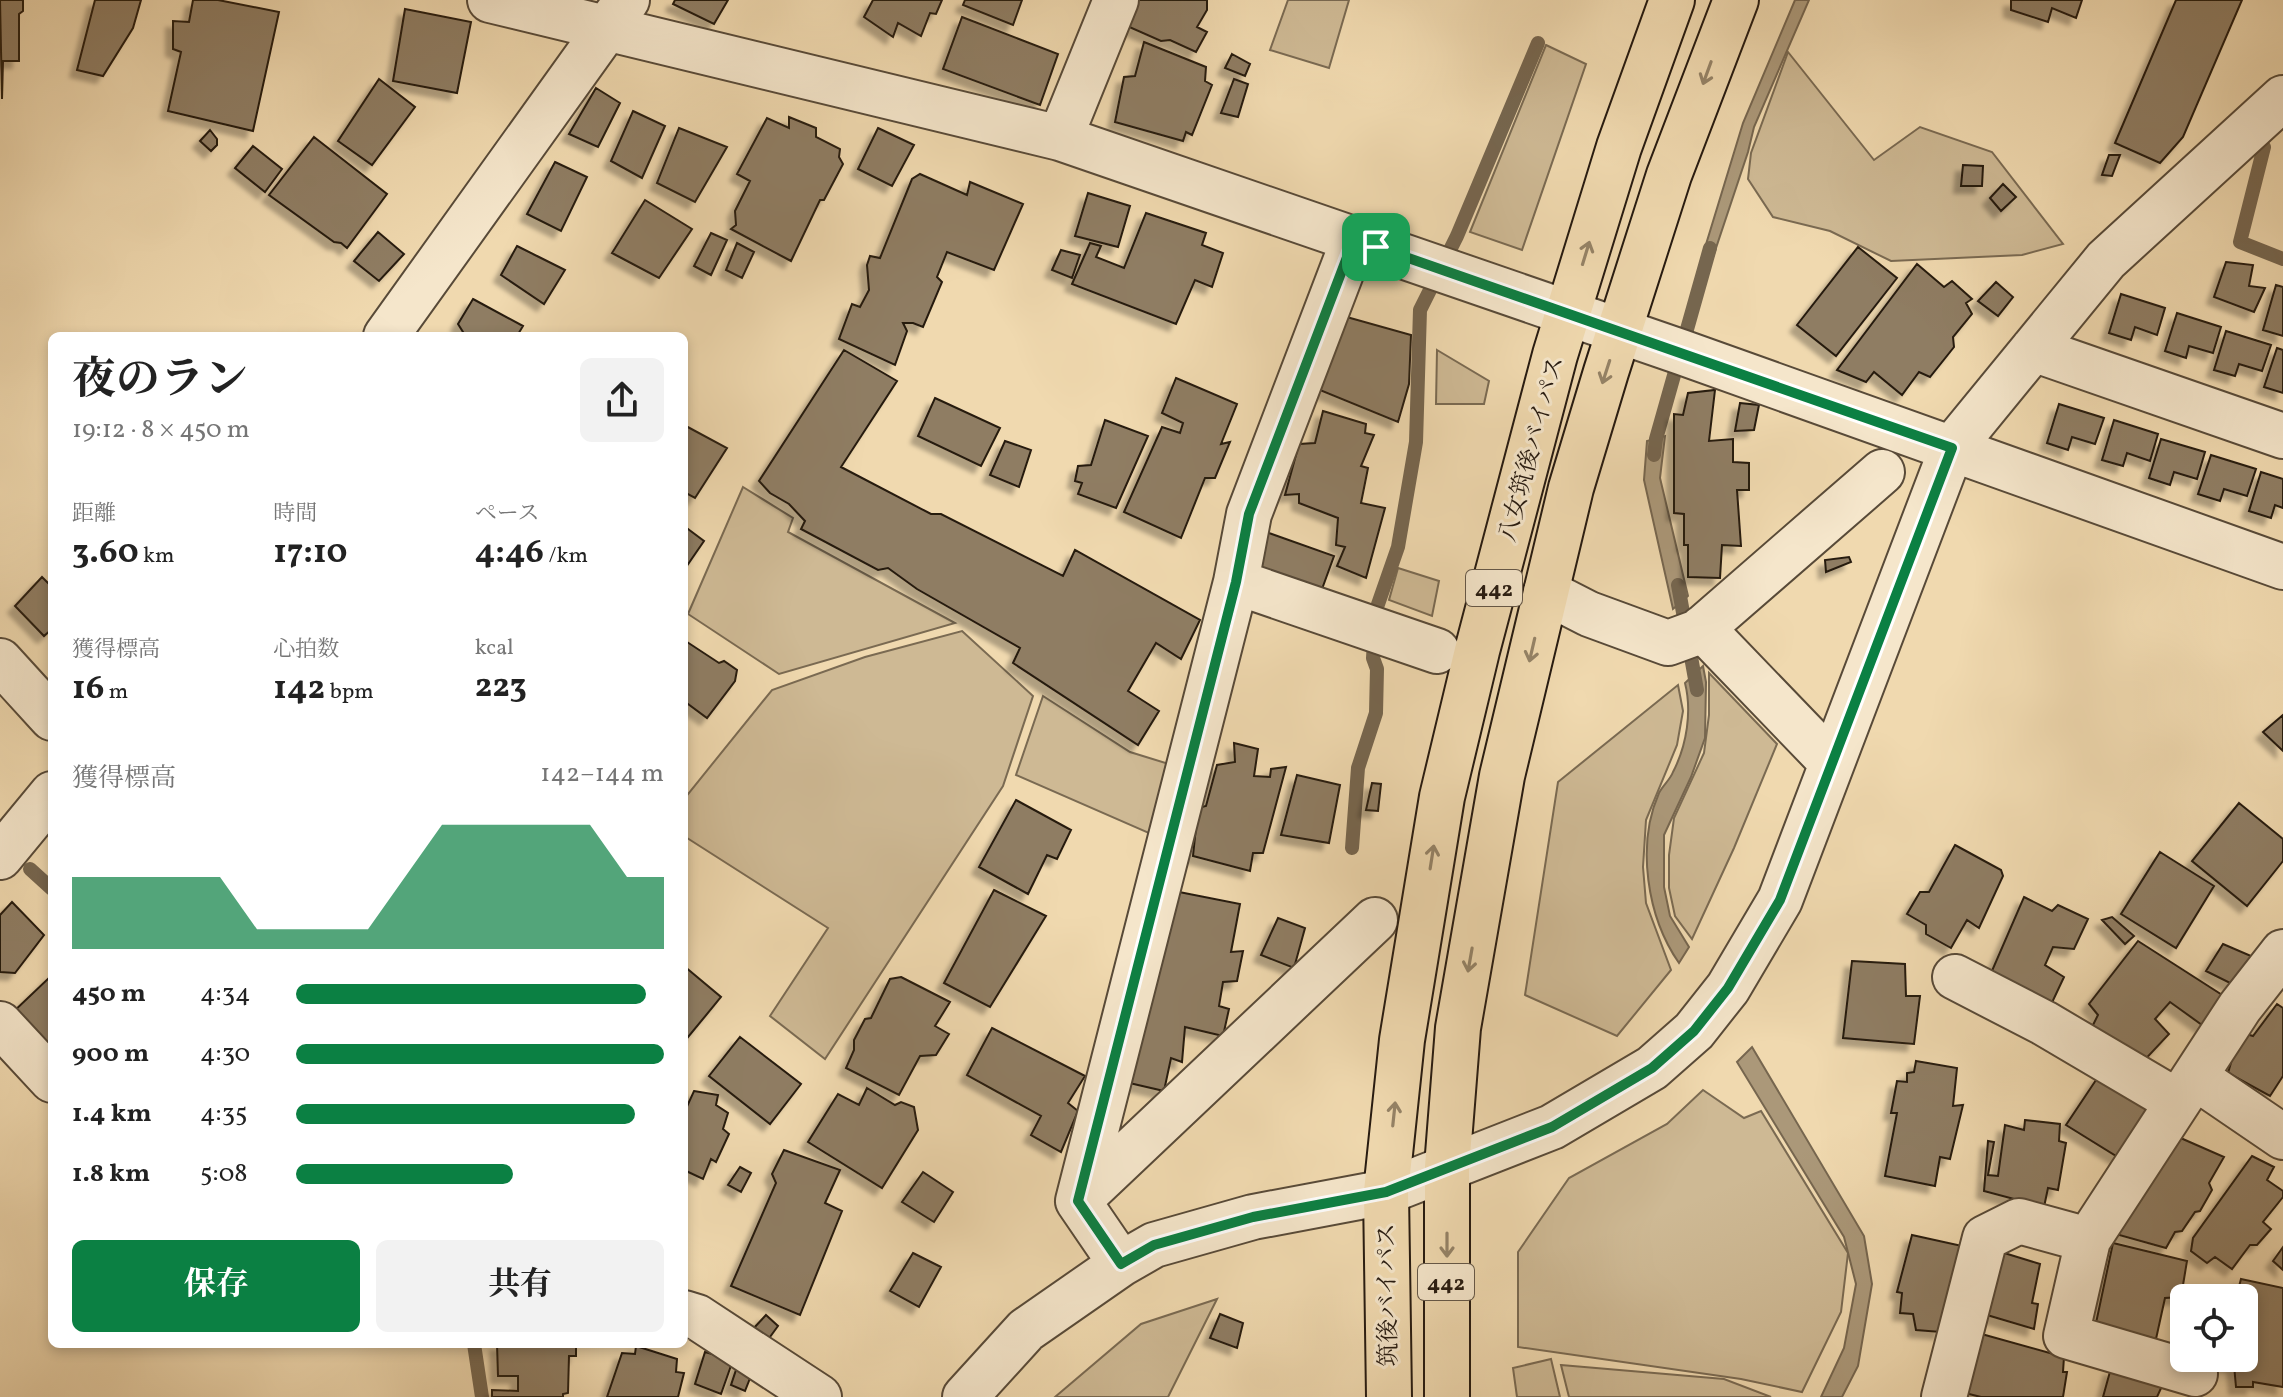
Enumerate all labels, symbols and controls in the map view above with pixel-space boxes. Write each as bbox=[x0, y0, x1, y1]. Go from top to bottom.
one-way arrow bbox=[1699, 60, 1713, 84]
pin bbox=[1342, 213, 1410, 281]
icon: arrive bbox=[1354, 225, 1398, 269]
one-way arrow bbox=[1579, 241, 1594, 267]
text: 夜のラン bbox=[72, 351, 248, 412]
street label: 八女筑後バイパス bbox=[1492, 353, 1574, 546]
button: share bbox=[580, 358, 664, 442]
one-way arrow bbox=[1598, 358, 1613, 384]
text: 19:12 · 8 × 450 m bbox=[72, 412, 250, 448]
text: 距離 bbox=[72, 499, 116, 530]
text: 時間 bbox=[273, 499, 317, 530]
text: ペース bbox=[475, 499, 540, 530]
text: 3.60 bbox=[72, 530, 139, 577]
text: 17:10 bbox=[273, 530, 348, 577]
text: 4:46 bbox=[475, 530, 544, 577]
text: km bbox=[139, 541, 174, 572]
text: /km bbox=[544, 541, 588, 572]
road number: 442 bbox=[1466, 570, 1522, 606]
text: kcal bbox=[475, 633, 514, 664]
text: 獲得標高 bbox=[72, 635, 160, 666]
text: 心拍数 bbox=[273, 635, 339, 666]
one-way arrow bbox=[1524, 637, 1539, 662]
text: 223 bbox=[475, 664, 527, 711]
text: 16 bbox=[72, 666, 104, 713]
text: 142 bbox=[273, 666, 325, 713]
text: m bbox=[104, 677, 128, 708]
text: bpm bbox=[325, 677, 374, 708]
text: 142–144 m bbox=[540, 756, 664, 792]
text: 獲得標高 bbox=[72, 761, 176, 797]
one-way arrow bbox=[1425, 845, 1440, 871]
one-way arrow bbox=[1461, 946, 1476, 972]
text: 450 m bbox=[72, 976, 146, 1012]
text: 4:34 bbox=[200, 976, 251, 1012]
text: 900 m bbox=[72, 1036, 149, 1072]
text: 4:30 bbox=[200, 1036, 250, 1072]
text: 1.4 km bbox=[72, 1096, 152, 1132]
text: 4:35 bbox=[200, 1096, 248, 1132]
one-way arrow bbox=[1387, 1102, 1402, 1128]
text: 1.8 km bbox=[72, 1156, 150, 1192]
text: 5:08 bbox=[200, 1156, 247, 1192]
street label: 筑後バイパス bbox=[1371, 1223, 1407, 1367]
one-way arrow bbox=[1439, 1231, 1455, 1258]
button: 保存 bbox=[72, 1240, 360, 1332]
button: 共有 bbox=[376, 1240, 664, 1332]
road number: 442 bbox=[1418, 1264, 1474, 1300]
map controls bbox=[2170, 1284, 2258, 1372]
button: locate bbox=[2170, 1284, 2258, 1372]

